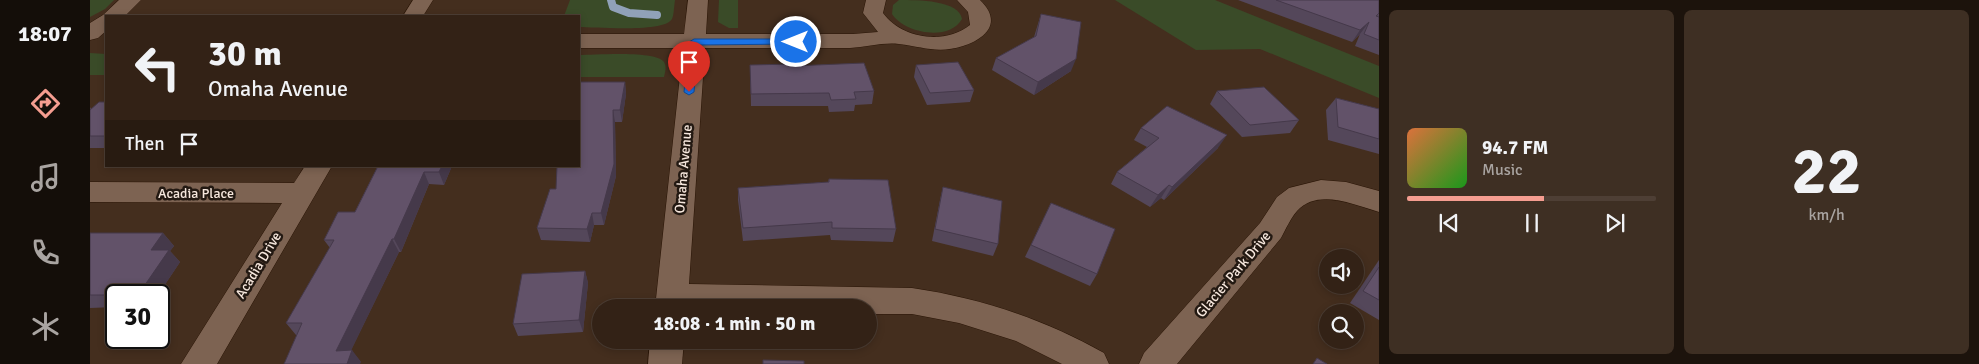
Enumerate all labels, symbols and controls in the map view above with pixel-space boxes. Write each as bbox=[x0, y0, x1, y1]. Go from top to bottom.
position arrow bbox=[769, 15, 821, 67]
text: 18:07 bbox=[18, 20, 72, 47]
text: 30 m bbox=[208, 32, 282, 75]
icon: left bbox=[125, 35, 190, 100]
pin bbox=[668, 41, 710, 92]
icon: arrive bbox=[675, 48, 703, 76]
text: Omaha Avenue bbox=[208, 75, 348, 102]
icon: directions bbox=[28, 86, 63, 121]
street label: Omaha Avenue bbox=[671, 124, 696, 214]
icon: arrive bbox=[175, 130, 203, 158]
text: Then bbox=[125, 132, 165, 156]
text: 22 bbox=[1791, 132, 1862, 212]
text: 94.7 FM bbox=[1482, 136, 1548, 160]
icon: music bbox=[28, 160, 63, 195]
text: Music bbox=[1482, 160, 1523, 180]
street label: Acadia Place bbox=[158, 185, 234, 202]
text: km/h bbox=[1808, 205, 1845, 225]
icon: previous bbox=[1435, 209, 1463, 237]
icon: pause bbox=[1518, 209, 1546, 237]
icon: next bbox=[1601, 209, 1629, 237]
street label: Glacier Park Drive bbox=[1192, 228, 1274, 321]
street label: Acadia Drive bbox=[232, 229, 285, 302]
icon: phone bbox=[28, 235, 63, 270]
map controls bbox=[1319, 249, 1364, 349]
button: sound bbox=[1319, 249, 1364, 294]
speed limit sign: 30 bbox=[105, 284, 170, 349]
button: search bbox=[1319, 304, 1364, 349]
icon: climate bbox=[28, 309, 63, 344]
text: 18:08 · 1 min · 50 m bbox=[654, 312, 815, 336]

